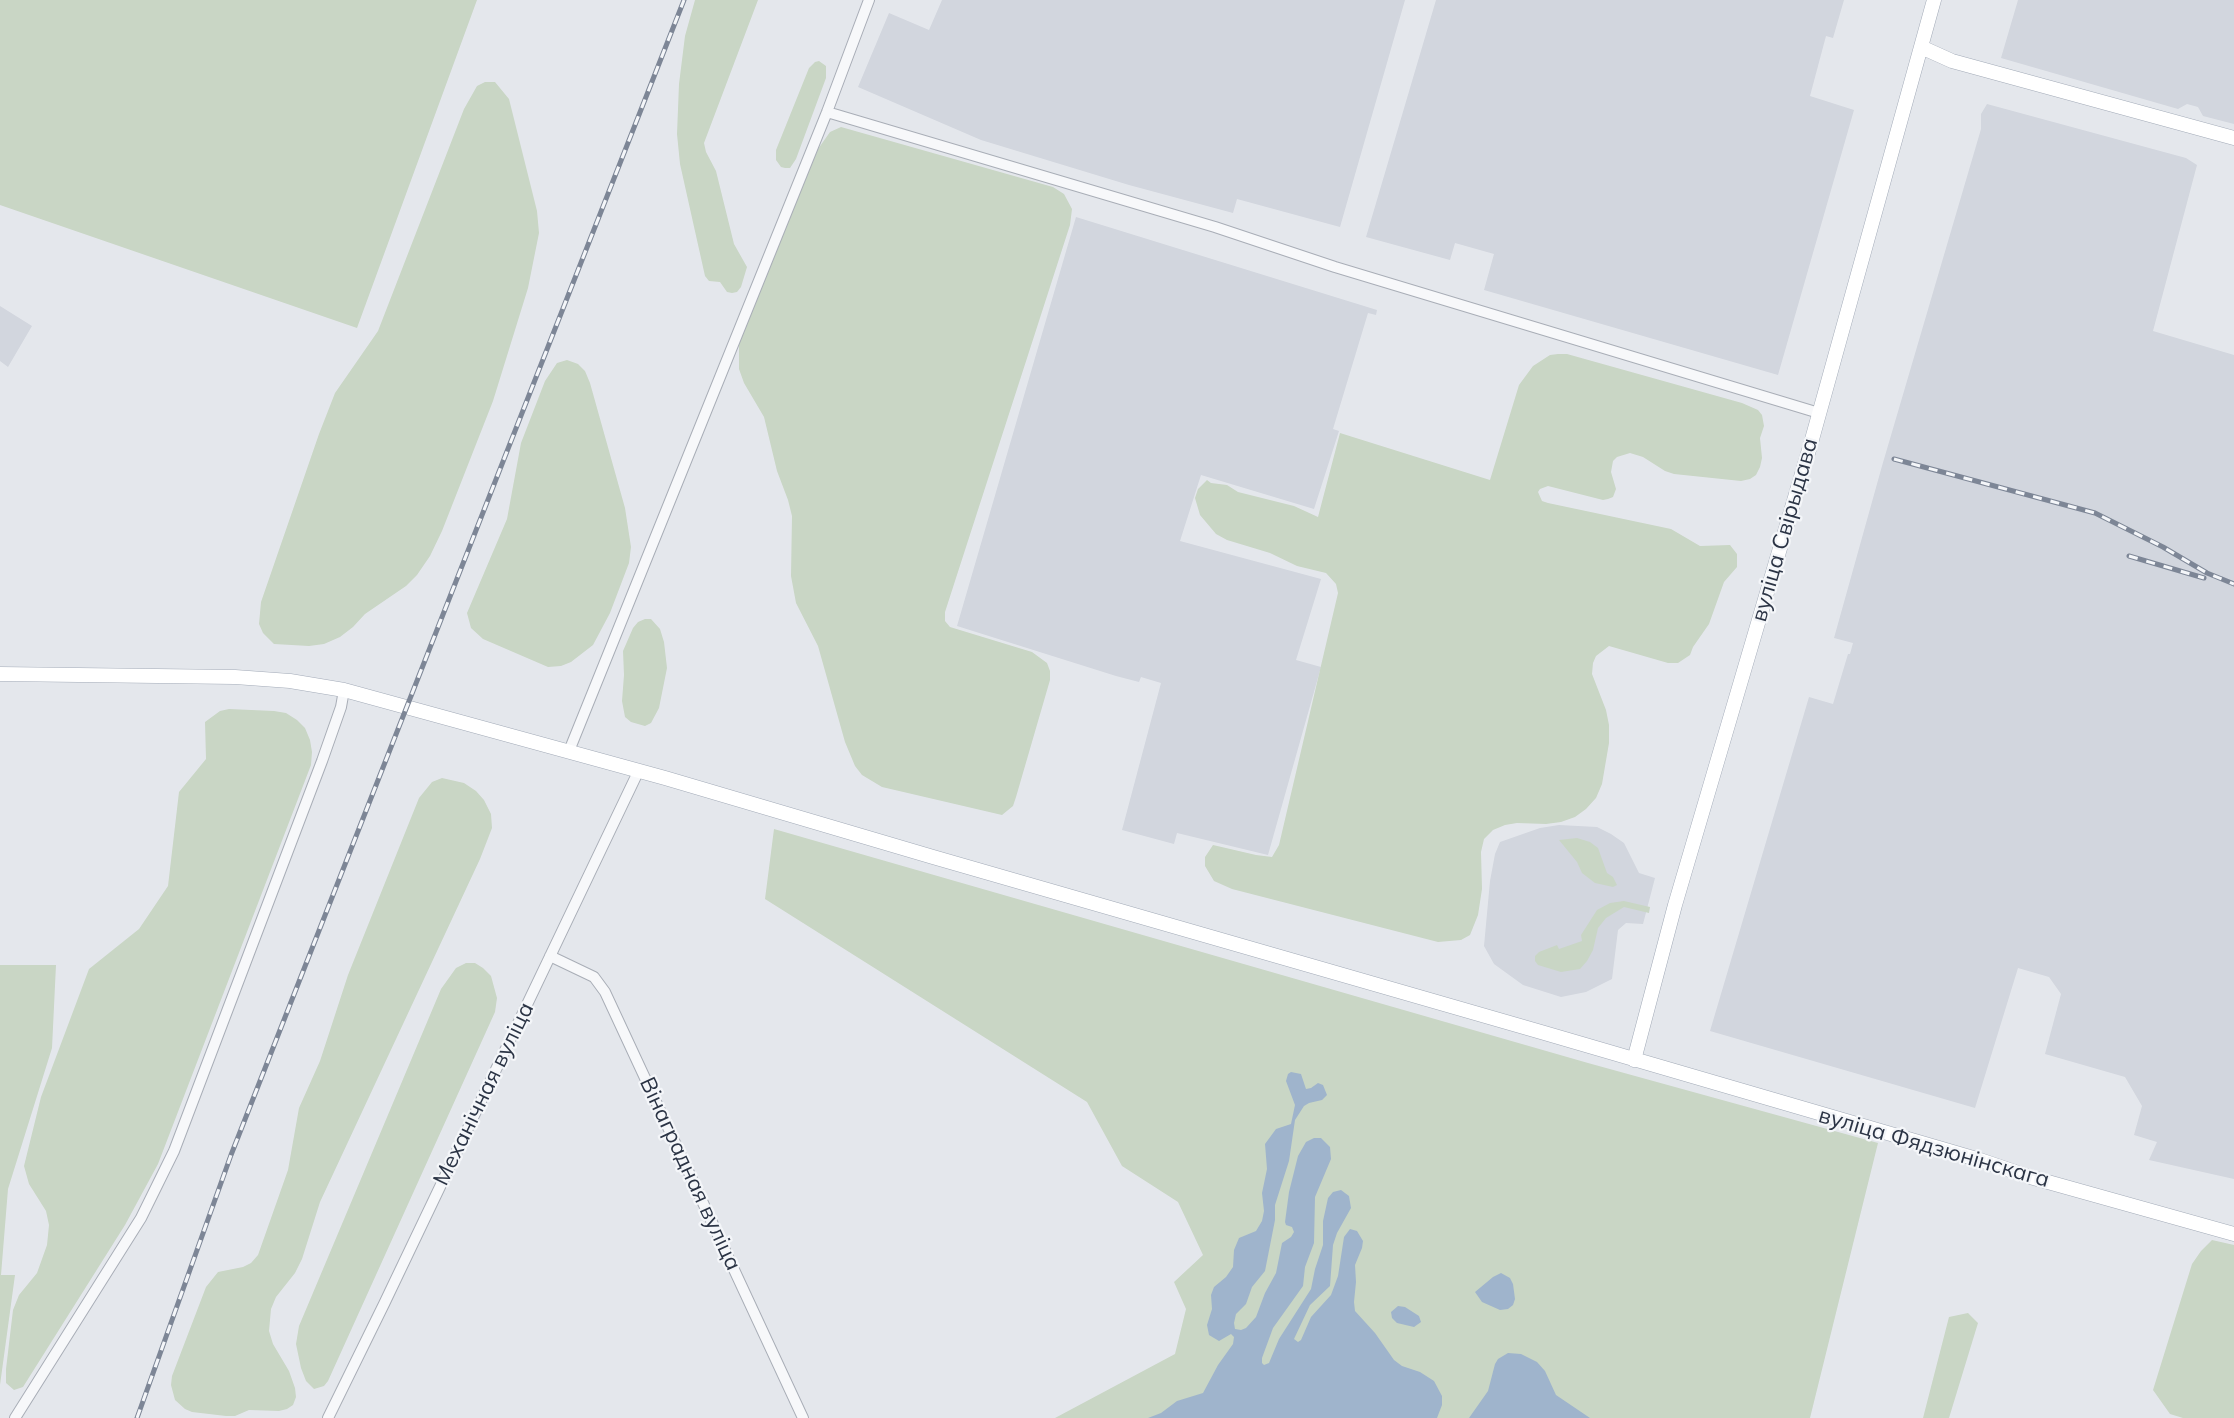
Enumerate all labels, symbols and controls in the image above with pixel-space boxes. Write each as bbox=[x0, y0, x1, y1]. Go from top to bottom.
street label: вуліца Свірыдава bbox=[1746, 435, 1824, 625]
street label: Механічная вуліца bbox=[428, 998, 540, 1190]
street label: Вінаградная вуліца bbox=[634, 1073, 746, 1275]
street label: вуліца Фядзюнінскага bbox=[1816, 1102, 2052, 1194]

